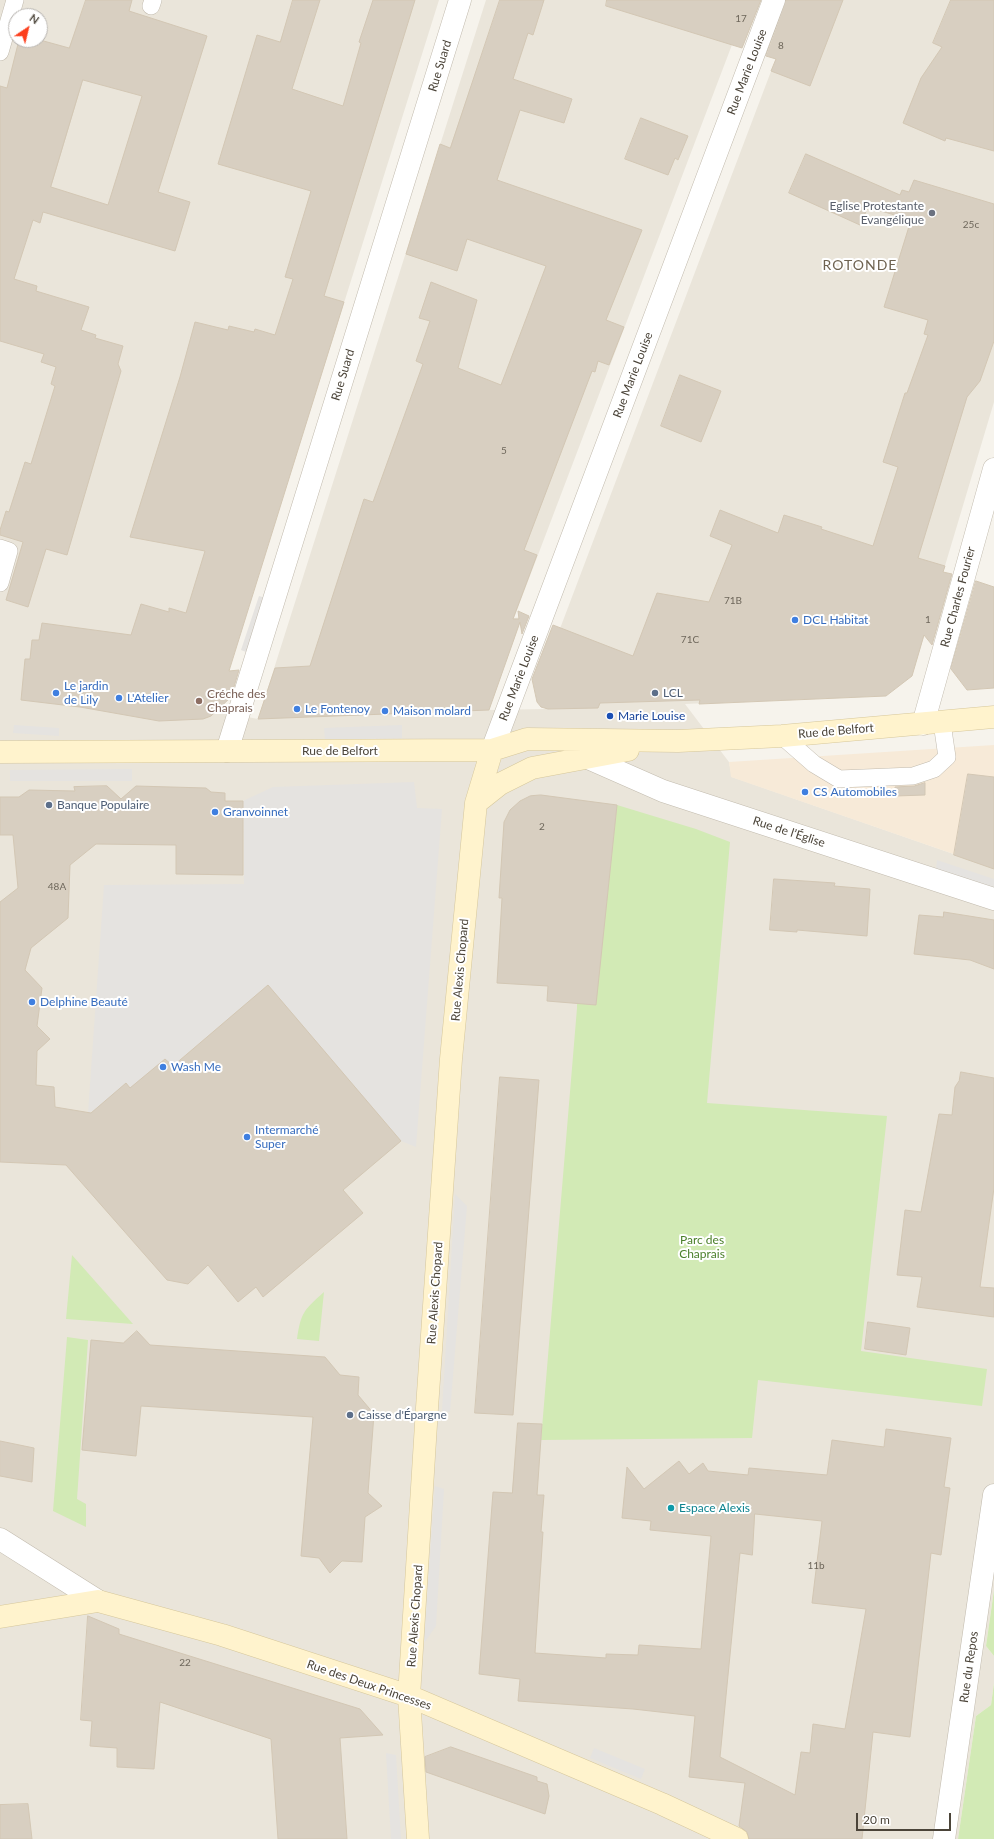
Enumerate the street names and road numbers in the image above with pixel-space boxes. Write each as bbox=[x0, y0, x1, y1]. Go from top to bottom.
street label: Rue Marie Louise bbox=[724, 27, 770, 117]
street label: Rue Suard bbox=[425, 38, 455, 94]
street label: Rue Marie Louise bbox=[610, 330, 656, 420]
street label: Rue Suard bbox=[328, 347, 358, 403]
street label: Rue Charles Fourier bbox=[938, 545, 978, 649]
street label: Rue Marie Louise bbox=[496, 633, 542, 723]
street label: Rue de Belfort bbox=[798, 721, 874, 741]
street label: Rue de Belfort bbox=[302, 744, 378, 758]
street label: Rue de l’Église bbox=[751, 814, 827, 850]
street label: Rue Alexis Chopard bbox=[448, 918, 472, 1022]
street label: Rue Alexis Chopard bbox=[424, 1241, 446, 1345]
street label: Rue Alexis Chopard bbox=[404, 1564, 426, 1668]
street label: Rue du Repos bbox=[957, 1630, 981, 1704]
street label: Rue des Deux Princesses bbox=[305, 1657, 433, 1713]

